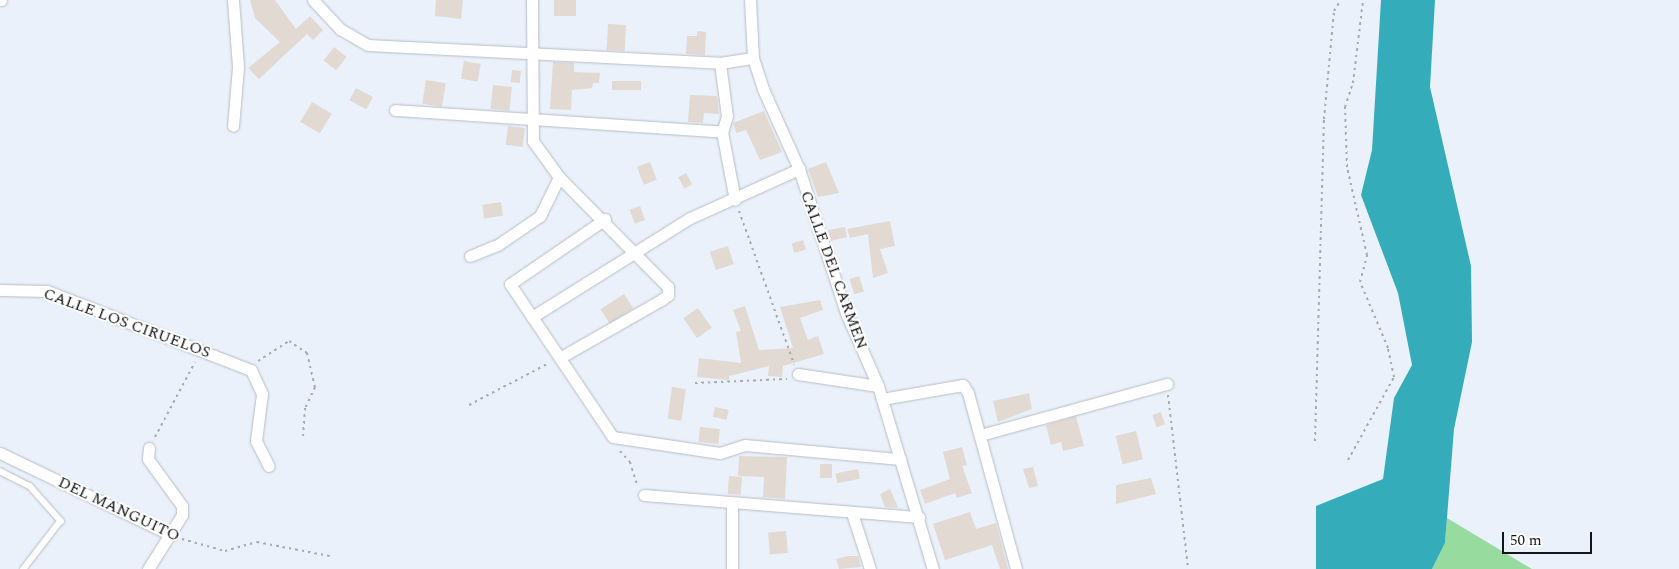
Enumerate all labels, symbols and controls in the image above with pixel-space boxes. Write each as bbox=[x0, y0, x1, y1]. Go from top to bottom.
street label: CALLE DEL CARMEN bbox=[796, 188, 872, 352]
street label: CALLE LOS CIRUELOS bbox=[41, 284, 213, 362]
street label: DEL MANGUITO bbox=[55, 472, 183, 546]
scale bar bbox=[1504, 522, 1594, 554]
text: 50 m bbox=[1510, 529, 1542, 552]

